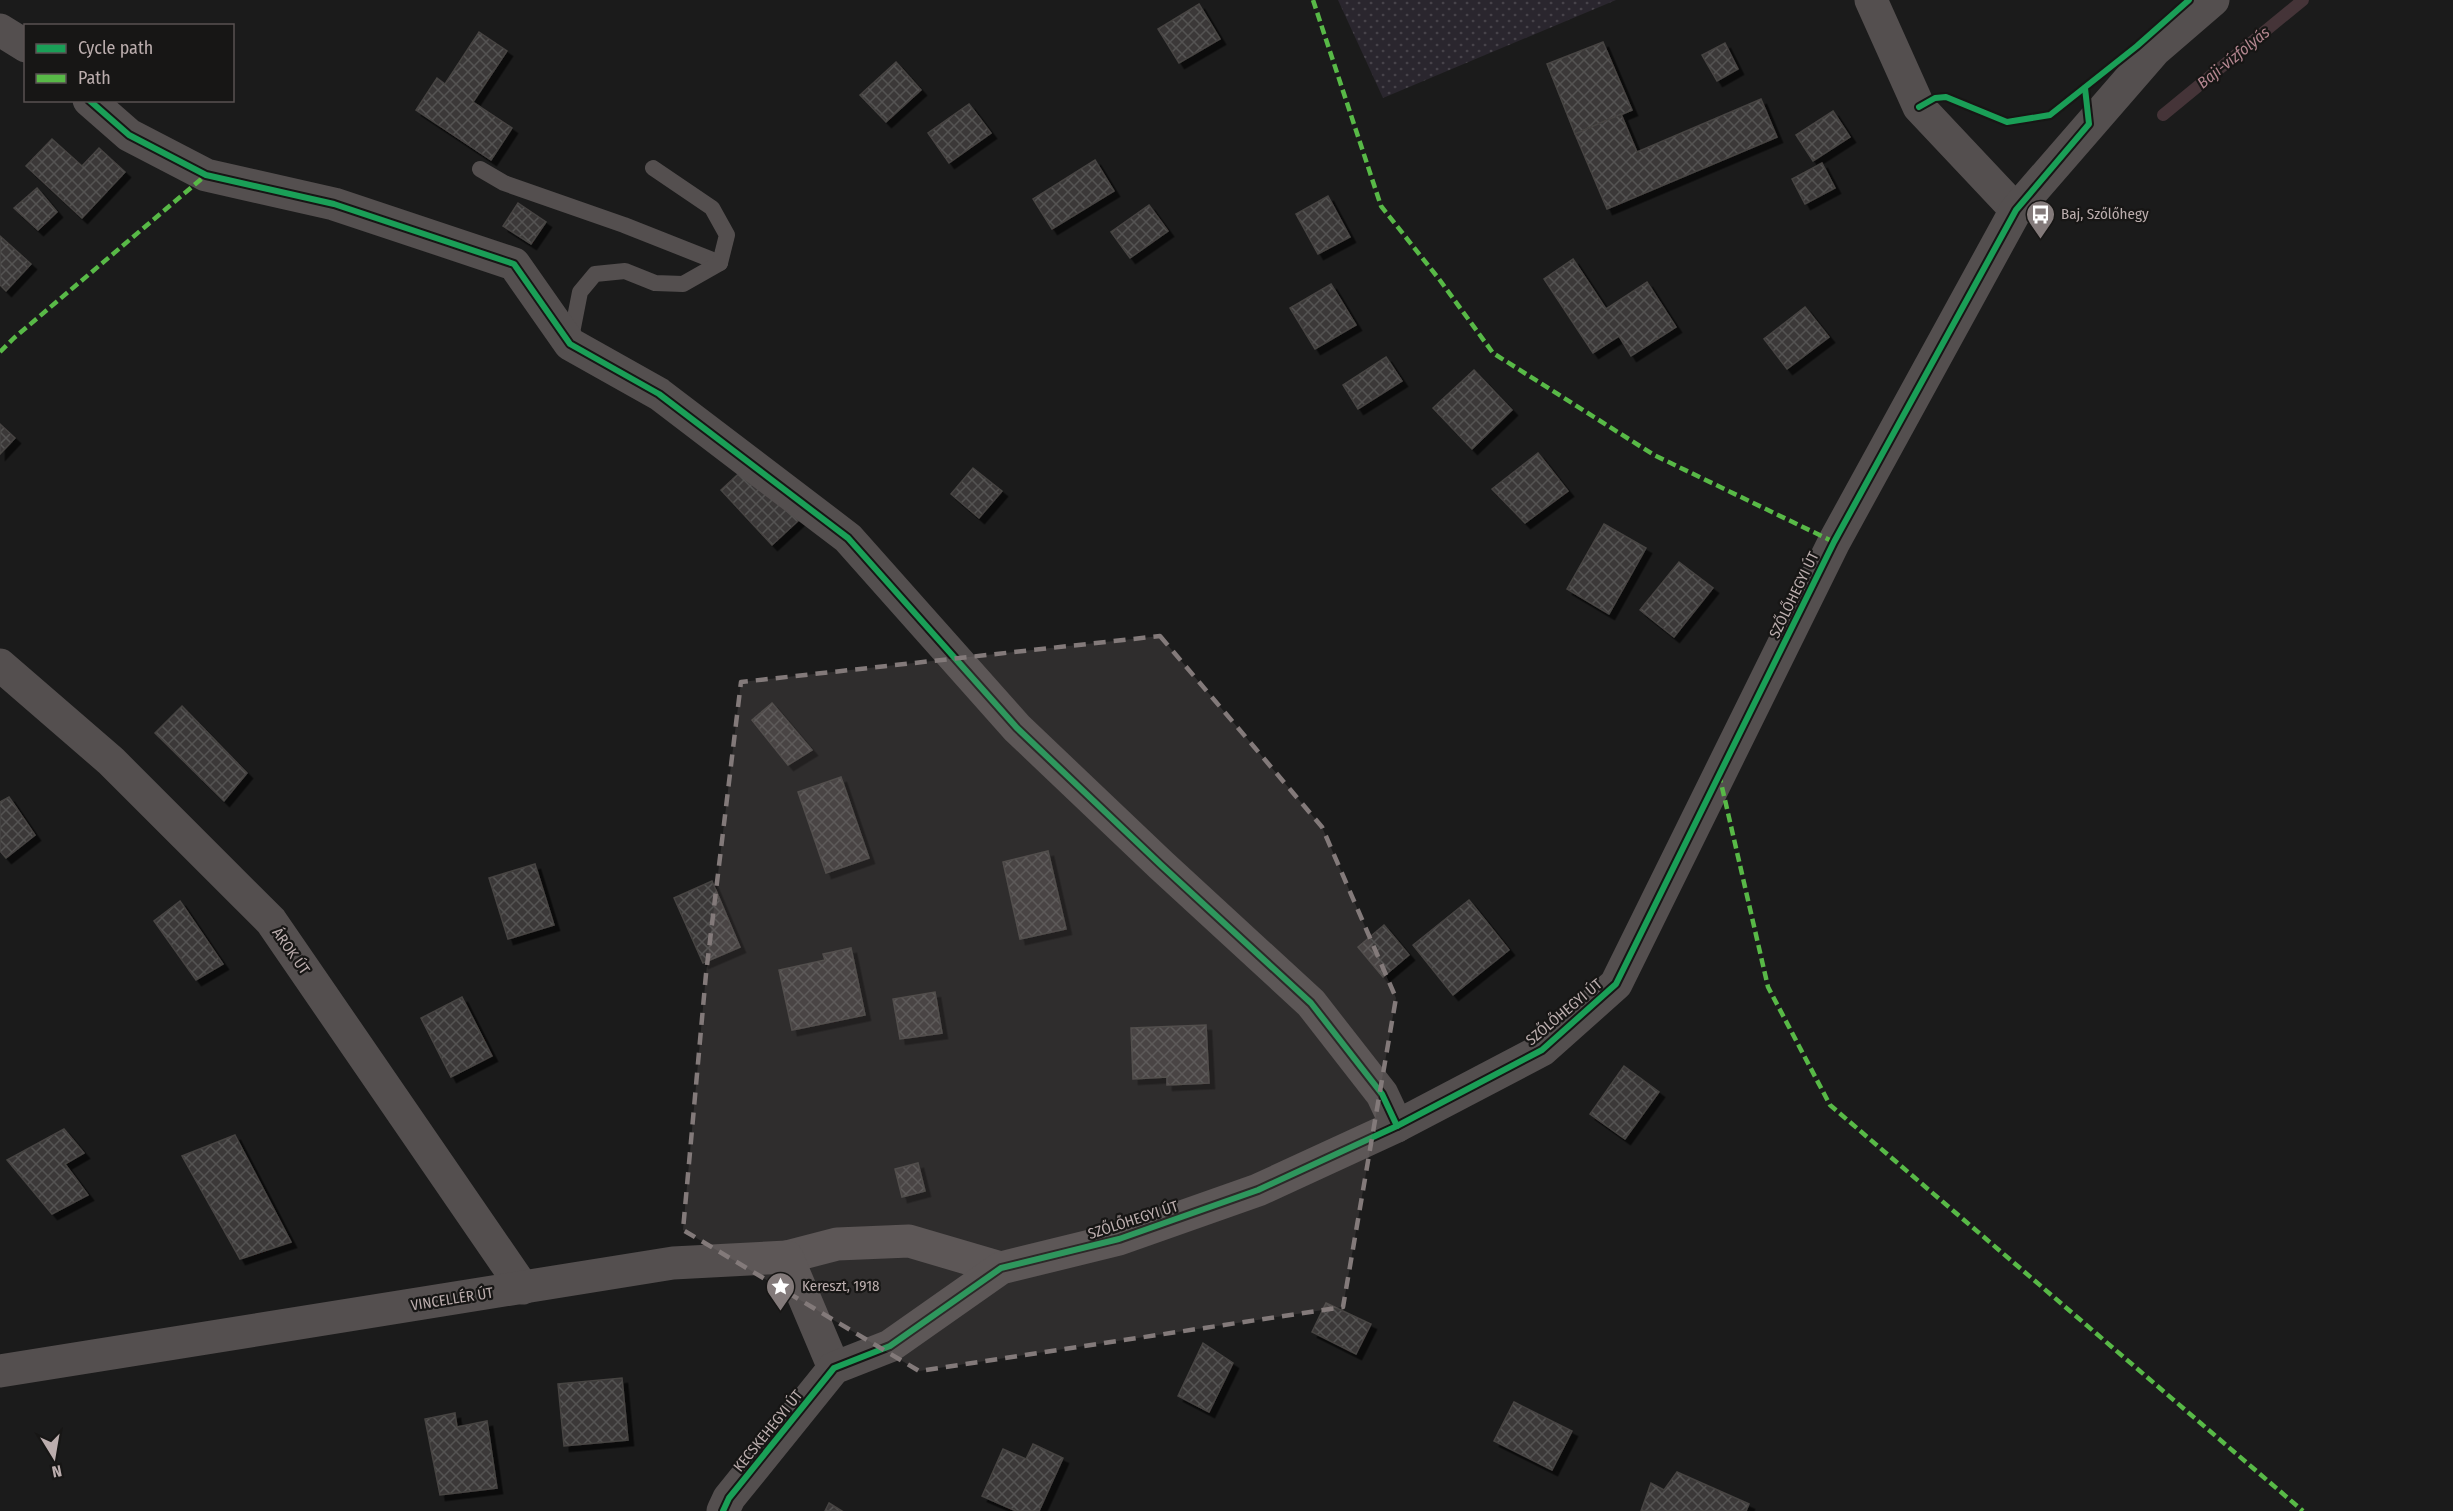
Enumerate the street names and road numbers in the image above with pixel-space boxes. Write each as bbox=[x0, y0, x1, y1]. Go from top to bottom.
street label: SZŐLŐHEGYI ÚT bbox=[1765, 549, 1823, 641]
street label: ÁROK ÚT bbox=[269, 924, 313, 978]
street label: SZŐLŐHEGYI ÚT bbox=[1522, 975, 1606, 1049]
street label: SZŐLŐHEGYI ÚT bbox=[1086, 1197, 1180, 1243]
street label: VINCELLÉR ÚT bbox=[410, 1284, 495, 1314]
street label: KECSKEHEGYI ÚT bbox=[730, 1387, 806, 1475]

